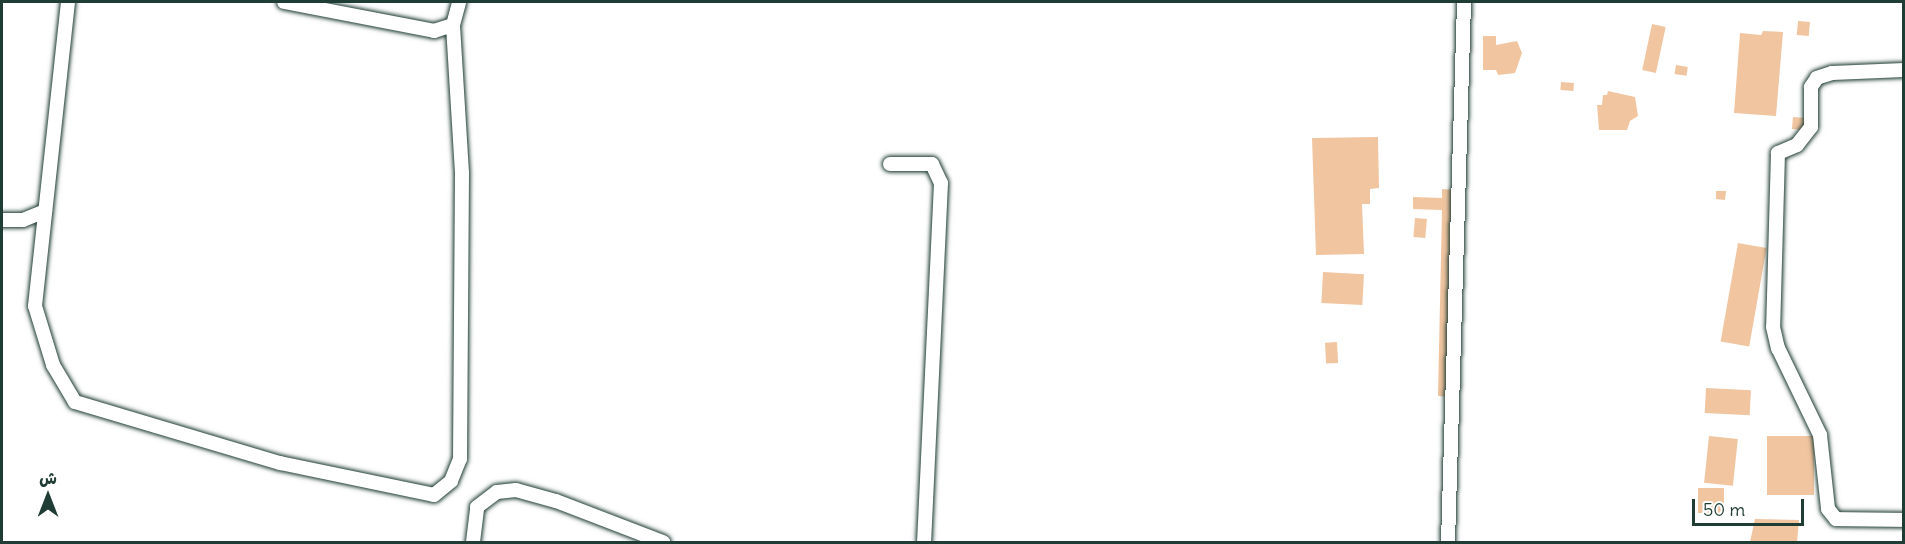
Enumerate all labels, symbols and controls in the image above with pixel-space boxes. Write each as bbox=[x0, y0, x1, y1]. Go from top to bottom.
north arrow bbox=[18, 466, 78, 526]
text: ش bbox=[39, 468, 57, 488]
scale bar bbox=[1695, 487, 1808, 525]
text: 50 m bbox=[1703, 498, 1745, 521]

